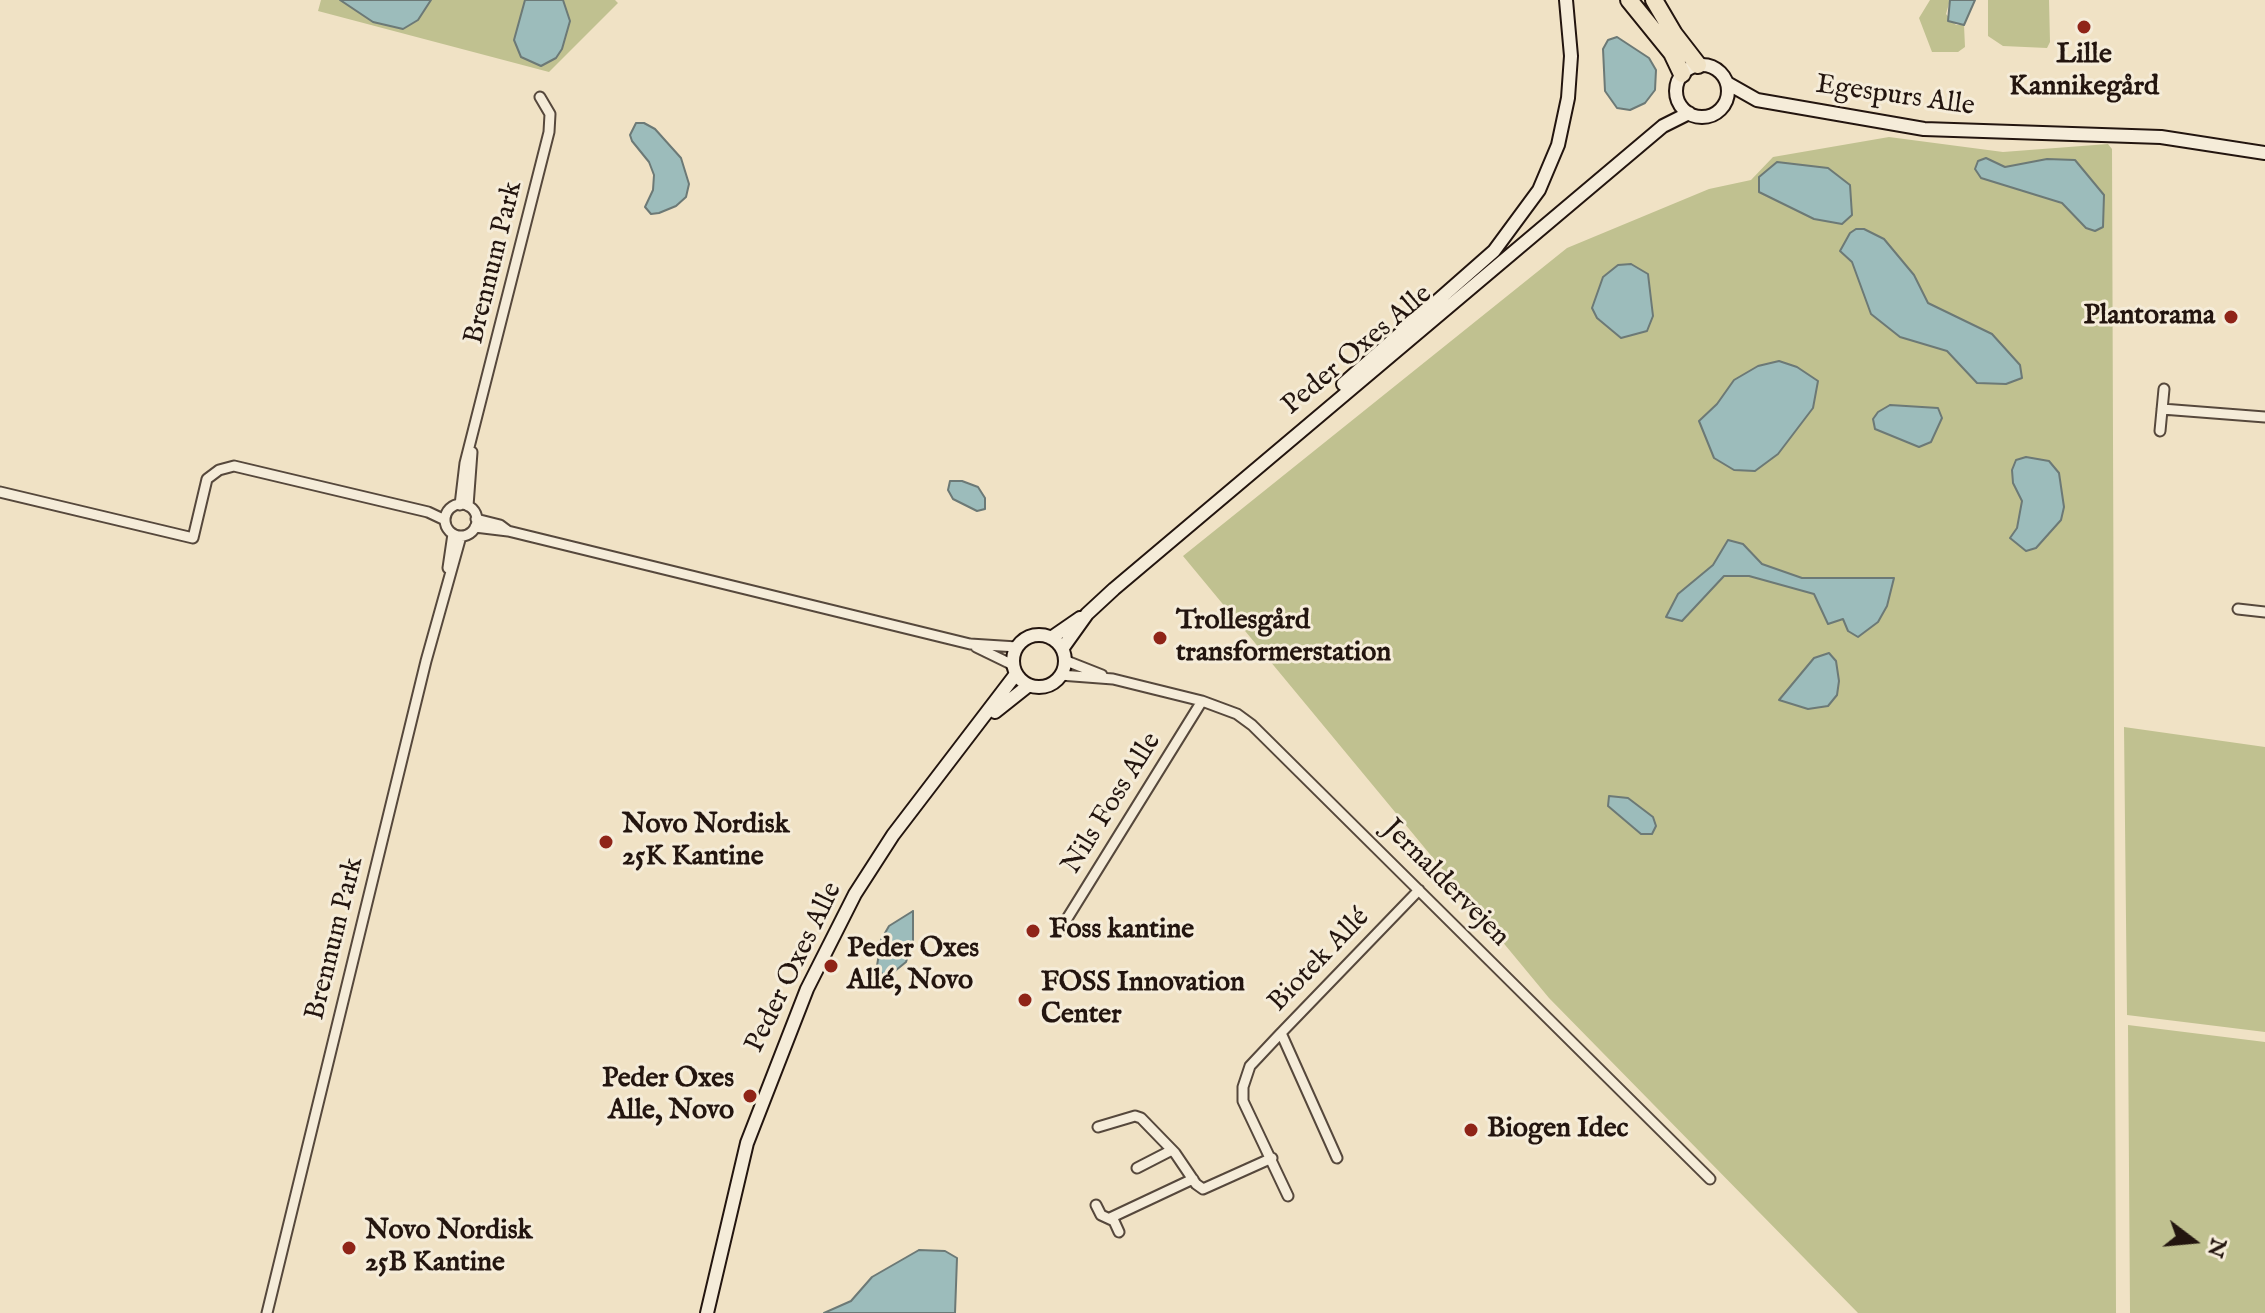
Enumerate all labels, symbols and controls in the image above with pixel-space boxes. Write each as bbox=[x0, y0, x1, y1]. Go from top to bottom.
marker: Lille Kannikegård bbox=[2075, 18, 2093, 36]
place label: Lille Kannikegård bbox=[2009, 39, 2159, 105]
street label: Egespurs Alle bbox=[1813, 69, 1977, 125]
street label: Brennum Park bbox=[459, 178, 531, 348]
street label: Peder Oxes Alle bbox=[1276, 279, 1440, 423]
place label: Plantorama bbox=[2084, 300, 2215, 334]
marker: Plantorama bbox=[2222, 308, 2240, 326]
place label: Trollesgård transformerstation bbox=[1176, 605, 1391, 671]
marker: Trollesgård transformerstation bbox=[1151, 629, 1169, 647]
street label: Nils Foss Alle bbox=[1056, 727, 1170, 881]
place label: Novo Nordisk 25K Kantine bbox=[622, 809, 790, 875]
street label: Jernaldervejen bbox=[1374, 813, 1516, 955]
marker: Novo Nordisk 25K Kantine bbox=[597, 833, 615, 851]
street label: Brennum Park bbox=[300, 854, 372, 1024]
street label: Peder Oxes Alle bbox=[739, 877, 851, 1059]
street label: Biotek Allé bbox=[1262, 902, 1378, 1020]
place label: Foss kantine bbox=[1049, 914, 1194, 948]
marker: Foss kantine bbox=[1024, 922, 1042, 940]
place label: Peder Oxes Allé, Novo bbox=[847, 933, 979, 999]
marker: Peder Oxes Allé, Novo bbox=[822, 957, 840, 975]
place label: FOSS Innovation Center bbox=[1041, 967, 1245, 1033]
marker: FOSS Innovation Center bbox=[1016, 991, 1034, 1009]
place label: Peder Oxes Alle, Novo bbox=[602, 1063, 734, 1129]
marker: Peder Oxes Alle, Novo bbox=[741, 1087, 759, 1105]
place label: Biogen Idec bbox=[1487, 1113, 1629, 1147]
marker: Biogen Idec bbox=[1462, 1121, 1480, 1139]
north arrow bbox=[2153, 1201, 2233, 1281]
place label: Novo Nordisk 25B Kantine bbox=[365, 1215, 533, 1281]
text: N bbox=[2200, 1235, 2232, 1261]
marker: Novo Nordisk 25B Kantine bbox=[340, 1239, 358, 1257]

